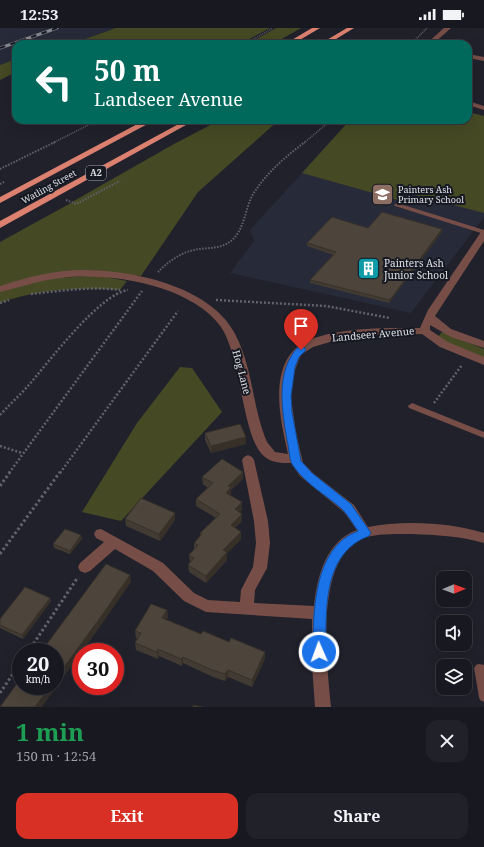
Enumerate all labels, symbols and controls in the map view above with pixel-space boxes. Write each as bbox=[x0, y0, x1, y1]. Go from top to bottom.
text: 12:53 bbox=[20, 4, 58, 24]
text: 50 m bbox=[94, 51, 161, 89]
icon: left bbox=[28, 56, 80, 108]
text: Landseer Avenue bbox=[94, 87, 243, 111]
street label: Watling Street bbox=[19, 166, 78, 207]
road number: A2 bbox=[86, 166, 106, 180]
school or university icon: Painters Ash Primary School bbox=[370, 182, 396, 208]
place label: Painters Ash Primary School bbox=[398, 183, 464, 206]
building icon: Painters Ash Junior School bbox=[355, 256, 381, 282]
place label: Painters Ash Junior School bbox=[383, 256, 448, 282]
pin bbox=[284, 309, 318, 350]
icon: arrive bbox=[290, 315, 312, 337]
street label: Landseer Avenue bbox=[331, 323, 415, 345]
street label: Hog Lane bbox=[229, 348, 255, 396]
north arrow bbox=[436, 571, 472, 607]
map controls bbox=[436, 571, 472, 695]
button: sound bbox=[436, 615, 472, 651]
position arrow bbox=[298, 631, 340, 673]
speed limit sign: 30 bbox=[72, 643, 124, 695]
text: 20 bbox=[27, 650, 49, 677]
button: layers bbox=[436, 659, 472, 695]
text: km/h bbox=[26, 672, 50, 686]
text: 1 min bbox=[16, 715, 84, 748]
button: close bbox=[426, 720, 468, 762]
text: 150 m · 12:54 bbox=[16, 747, 96, 765]
button: Exit bbox=[16, 793, 238, 839]
button: Share bbox=[246, 793, 468, 839]

